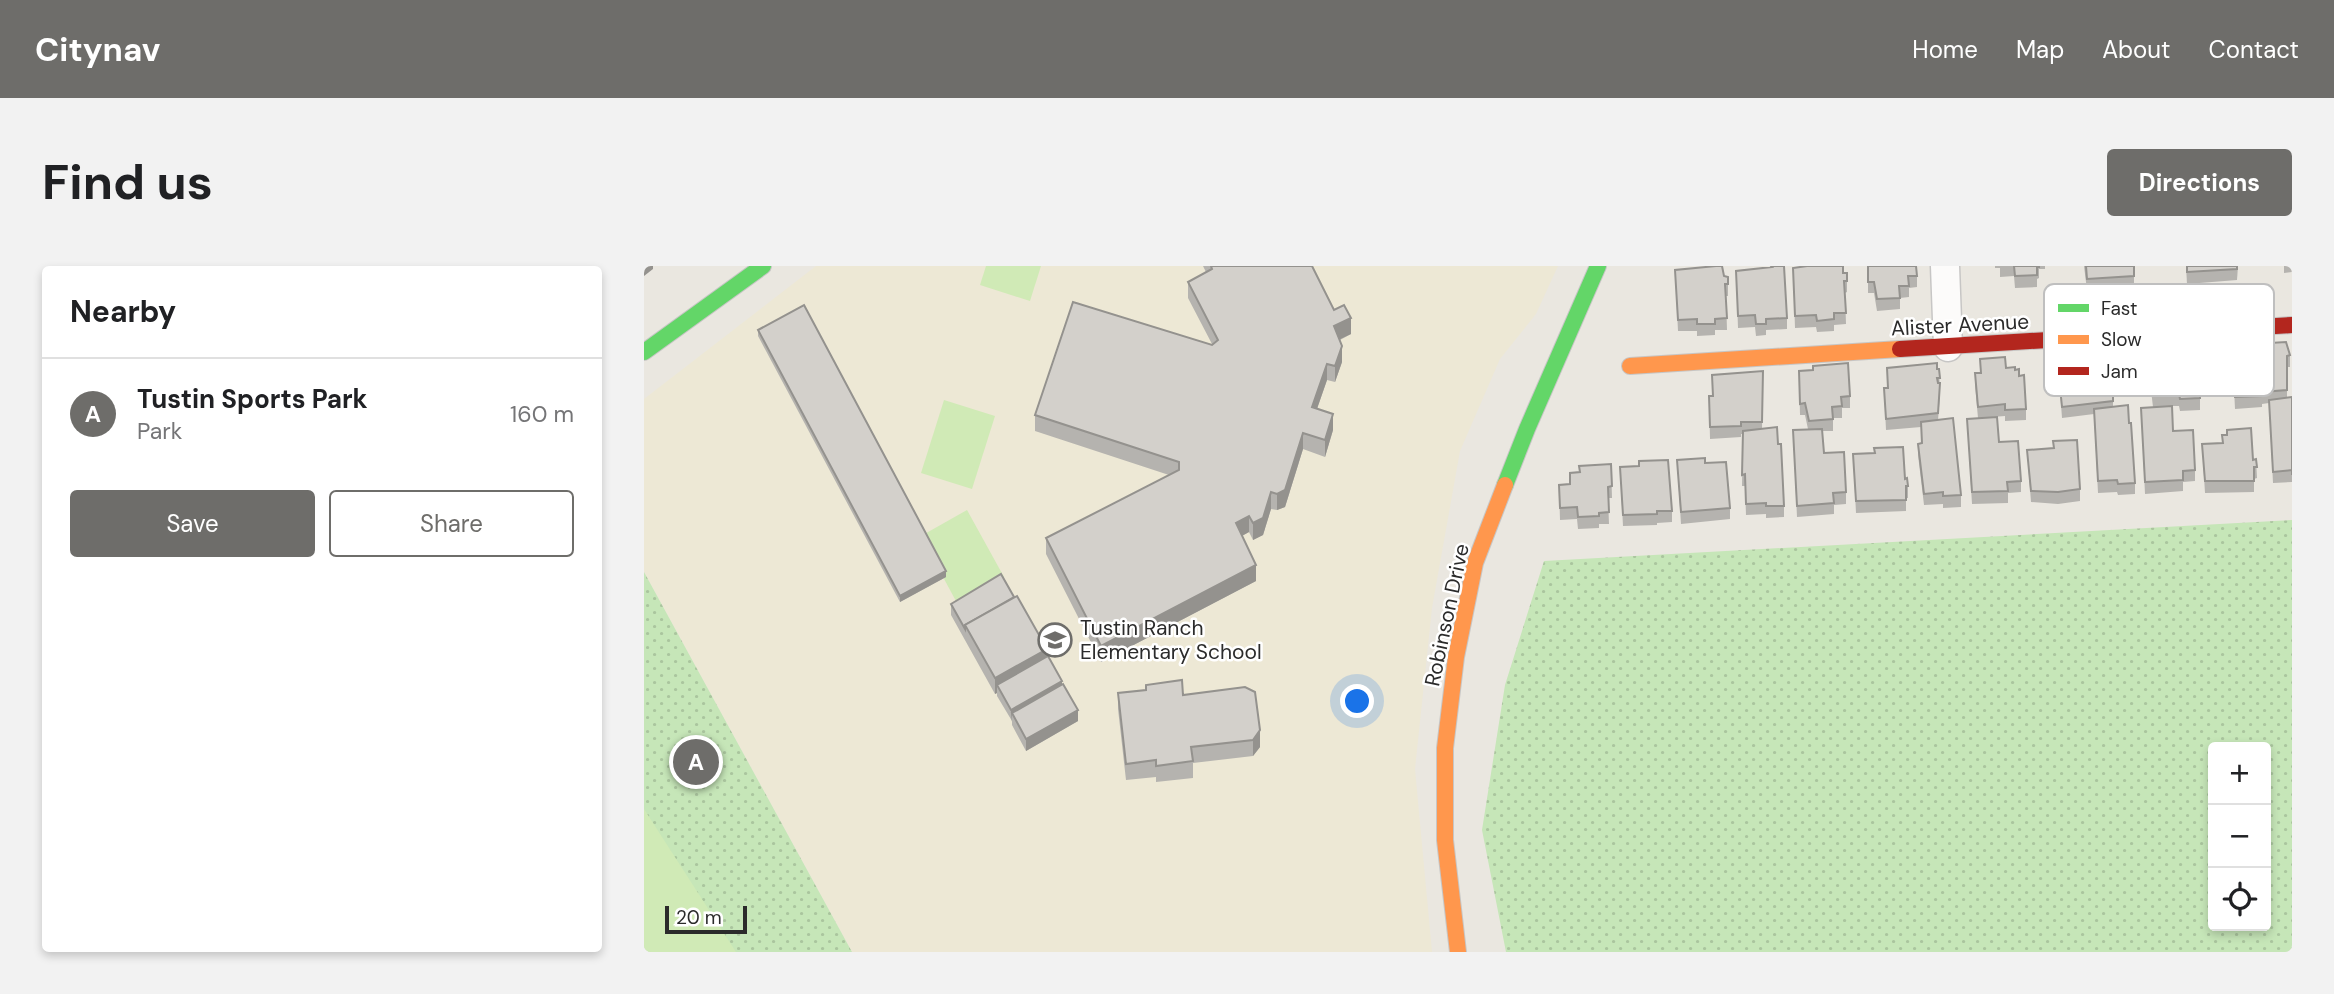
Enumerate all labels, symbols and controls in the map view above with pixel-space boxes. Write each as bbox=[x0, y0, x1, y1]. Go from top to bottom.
text: Citynav bbox=[35, 28, 160, 71]
text: Home bbox=[1912, 34, 1978, 65]
text: Map bbox=[2016, 34, 2064, 65]
text: About bbox=[2102, 34, 2171, 65]
text: Contact bbox=[2209, 34, 2299, 65]
button: Directions bbox=[2107, 149, 2292, 216]
text: Find us bbox=[42, 150, 213, 214]
legend bbox=[2044, 284, 2274, 396]
text: Nearby bbox=[70, 292, 176, 331]
text: Fast bbox=[2101, 296, 2137, 321]
street label: Alister Avenue bbox=[1890, 307, 2030, 343]
text: Slow bbox=[2101, 327, 2142, 352]
text: Jam bbox=[2101, 359, 2138, 384]
text: Tustin Sports Park bbox=[137, 382, 368, 416]
text: A bbox=[85, 399, 101, 429]
text: 160 m bbox=[510, 399, 574, 429]
text: Park bbox=[137, 416, 182, 446]
button: Save bbox=[70, 490, 315, 557]
button: Share bbox=[329, 490, 574, 557]
street label: Robinson Drive bbox=[1418, 541, 1476, 689]
place label: Tustin Ranch Elementary School bbox=[1080, 614, 1262, 666]
school or university icon: Tustin Ranch Elementary School bbox=[1036, 621, 1074, 659]
your location bbox=[1340, 684, 1374, 718]
pin: A bbox=[673, 736, 719, 788]
map controls bbox=[2208, 742, 2271, 931]
button: + bbox=[2208, 742, 2271, 805]
button: − bbox=[2208, 805, 2271, 868]
button: locate bbox=[2208, 868, 2271, 931]
scale bar bbox=[665, 903, 747, 935]
text: 20 m bbox=[676, 905, 722, 930]

